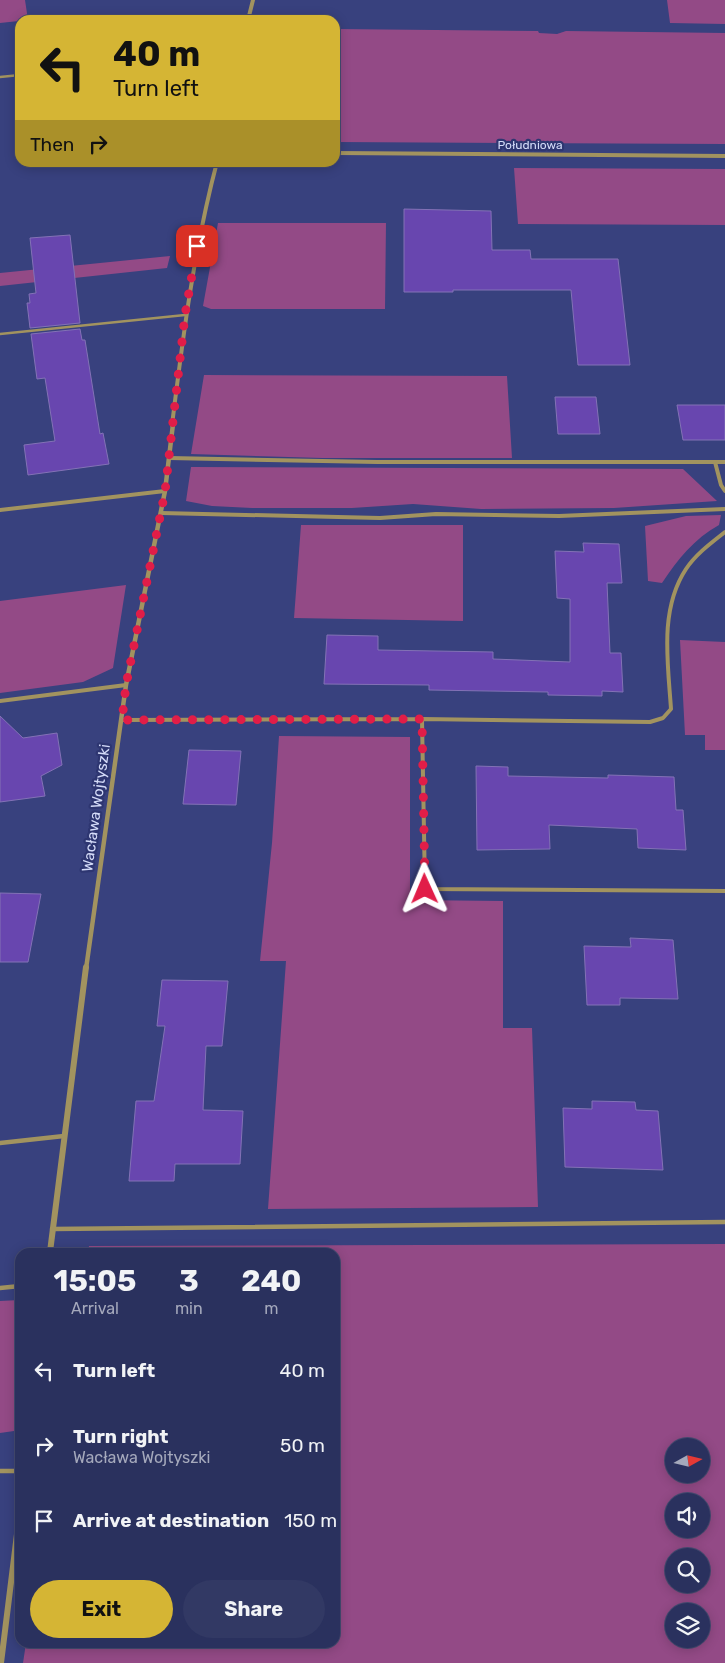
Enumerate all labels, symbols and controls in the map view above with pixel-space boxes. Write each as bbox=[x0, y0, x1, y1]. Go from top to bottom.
text: 40 m bbox=[113, 33, 200, 75]
icon: left bbox=[30, 35, 95, 100]
text: Turn left bbox=[113, 75, 199, 102]
icon: right bbox=[84, 130, 112, 158]
text: Then bbox=[30, 133, 74, 156]
street label: Południowa bbox=[497, 138, 563, 152]
pin bbox=[176, 225, 218, 267]
icon: arrive bbox=[183, 232, 211, 260]
street label: Wacława Wojtyszki bbox=[78, 743, 114, 873]
position arrow bbox=[398, 862, 450, 914]
text: 15:05 bbox=[54, 1263, 136, 1299]
text: 3 bbox=[179, 1263, 199, 1299]
text: 240 bbox=[241, 1263, 301, 1299]
text: Arrival bbox=[71, 1299, 119, 1318]
text: min bbox=[175, 1299, 203, 1318]
text: m bbox=[264, 1299, 278, 1318]
icon: left bbox=[30, 1357, 58, 1385]
text: Turn left bbox=[73, 1359, 155, 1382]
text: 40 m bbox=[280, 1359, 325, 1382]
text: Turn right bbox=[73, 1425, 168, 1448]
icon: right bbox=[30, 1432, 58, 1460]
text: 50 m bbox=[280, 1434, 325, 1457]
north arrow bbox=[665, 1438, 710, 1482]
map controls bbox=[665, 1438, 710, 1648]
text: Wacława Wojtyszki bbox=[73, 1448, 210, 1467]
button: sound bbox=[665, 1493, 710, 1538]
icon: arrive bbox=[30, 1507, 58, 1535]
text: Arrive at destination bbox=[73, 1509, 269, 1532]
text: 150 m bbox=[284, 1509, 337, 1532]
button: search bbox=[665, 1548, 710, 1593]
button: Exit bbox=[30, 1580, 173, 1638]
button: Share bbox=[183, 1580, 325, 1638]
button: layers bbox=[665, 1603, 710, 1648]

